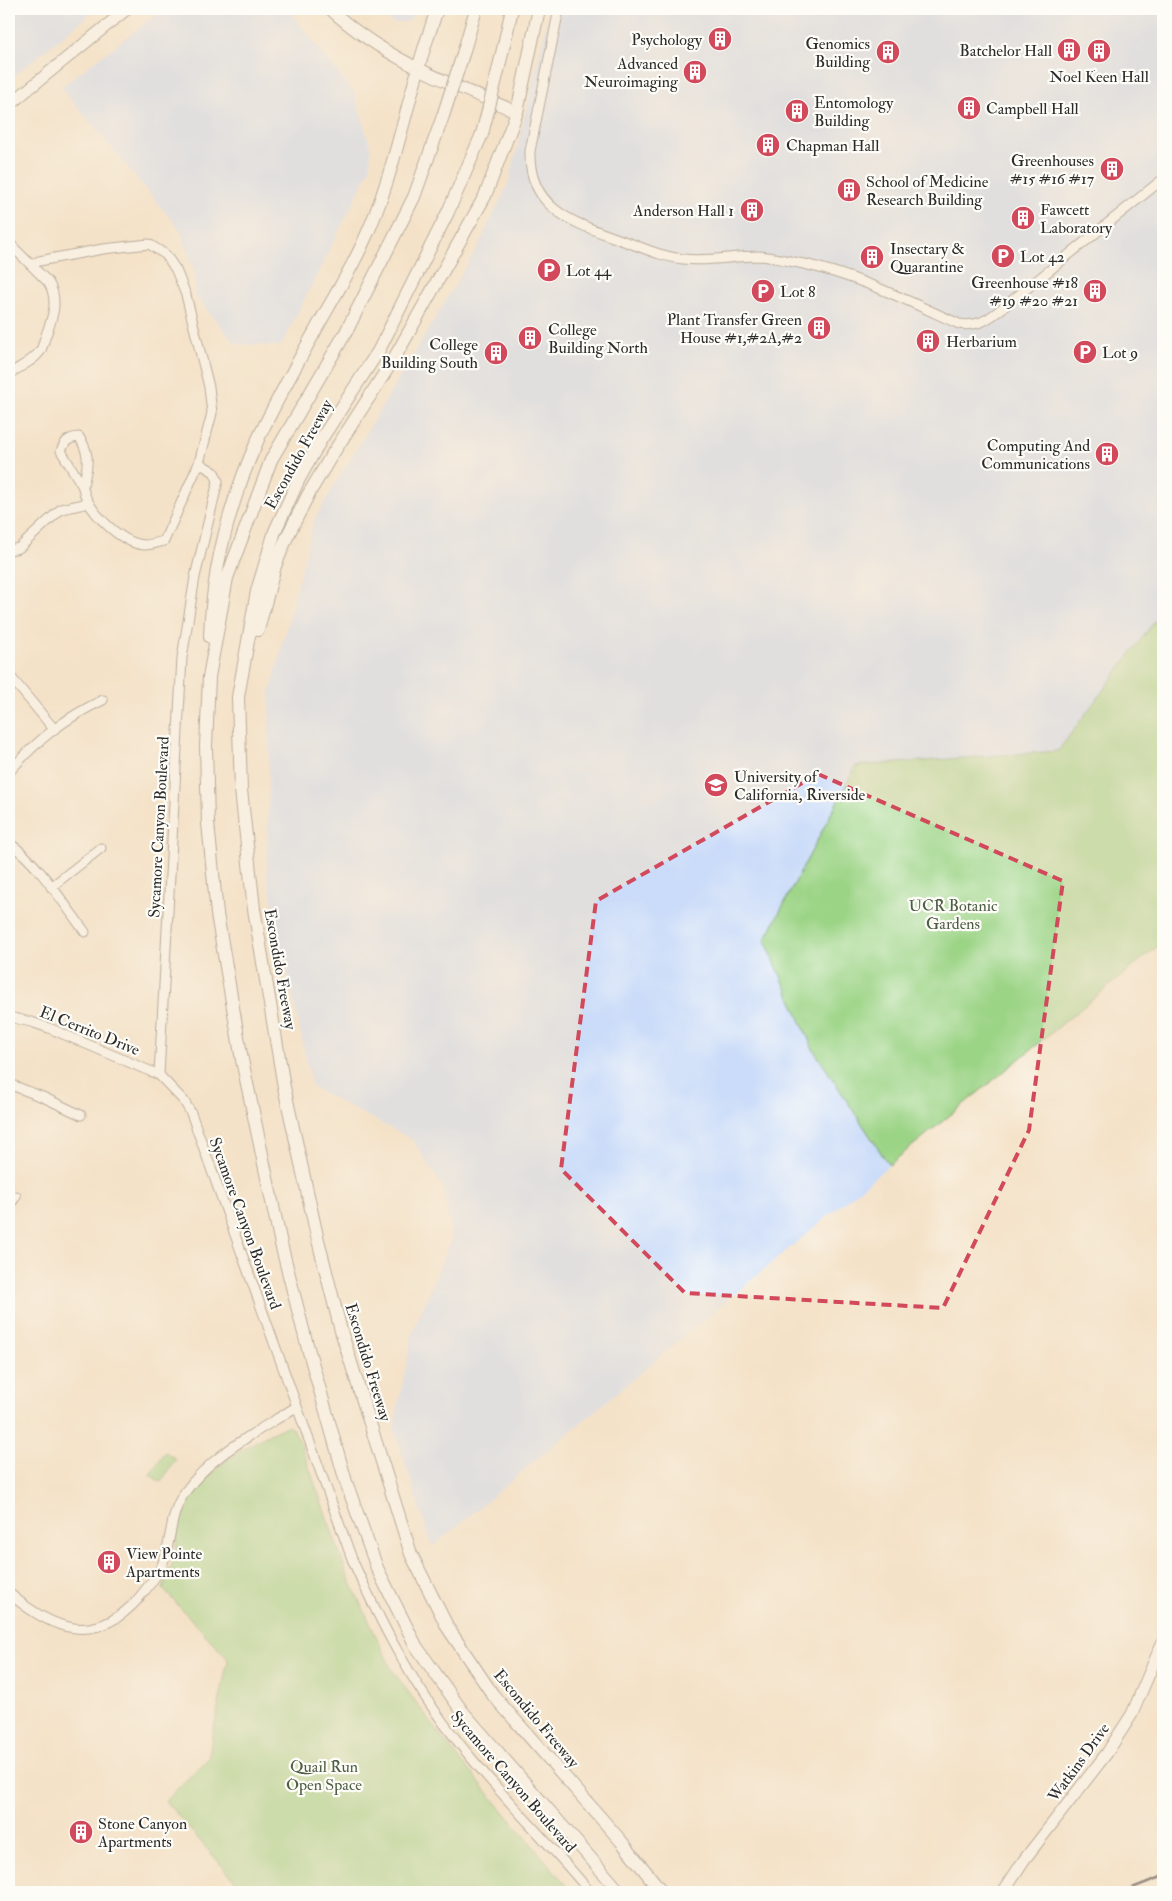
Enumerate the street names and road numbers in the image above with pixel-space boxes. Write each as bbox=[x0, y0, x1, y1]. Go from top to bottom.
street label: Escondido Freeway bbox=[260, 395, 338, 513]
street label: Sycamore Canyon Boulevard bbox=[144, 736, 174, 918]
street label: Escondido Freeway bbox=[260, 907, 301, 1032]
street label: El Cerrito Drive bbox=[37, 1002, 143, 1060]
street label: Sycamore Canyon Boulevard bbox=[205, 1135, 286, 1312]
street label: Escondido Freeway bbox=[341, 1301, 396, 1425]
street label: Escondido Freeway bbox=[489, 1665, 584, 1773]
street label: Sycamore Canyon Boulevard bbox=[446, 1707, 580, 1857]
street label: Watkins Drive bbox=[1043, 1719, 1114, 1807]

